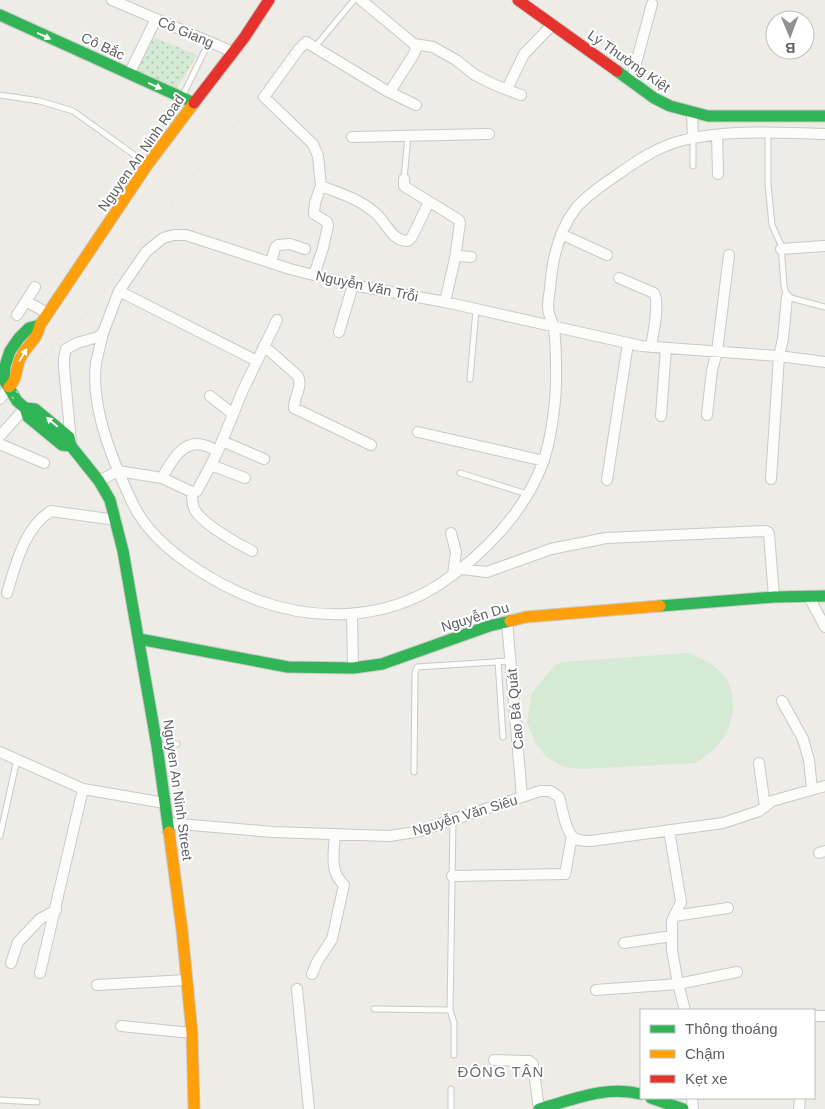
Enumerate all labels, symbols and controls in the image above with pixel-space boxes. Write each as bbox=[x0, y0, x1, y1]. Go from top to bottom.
north arrow bbox=[765, 10, 815, 60]
street label: Cô Giang bbox=[156, 13, 216, 51]
street label: Lý Thường Kiệt bbox=[585, 27, 673, 95]
street label: Cô Bắc bbox=[79, 29, 127, 63]
one-way arrow bbox=[37, 32, 51, 40]
text: B bbox=[785, 40, 795, 56]
one-way arrow bbox=[148, 83, 162, 91]
street label: Nguyen An Ninh Road bbox=[95, 92, 187, 214]
street label: Nguyễn Văn Trỗi bbox=[314, 267, 420, 305]
one-way arrow bbox=[18, 349, 27, 362]
one-way arrow bbox=[46, 417, 59, 428]
street label: Nguyễn Du bbox=[439, 599, 511, 635]
street label: Cao Bá Quát bbox=[503, 668, 526, 750]
street label: Nguyen An Ninh Street bbox=[160, 718, 196, 862]
street label: Nguyễn Văn Siêu bbox=[411, 791, 519, 839]
legend bbox=[640, 1009, 815, 1099]
text: Thông thoáng bbox=[685, 1020, 778, 1037]
text: Chậm bbox=[685, 1045, 725, 1062]
district label: ĐÔNG TÂN bbox=[458, 1063, 544, 1080]
text: Kẹt xe bbox=[685, 1070, 728, 1087]

